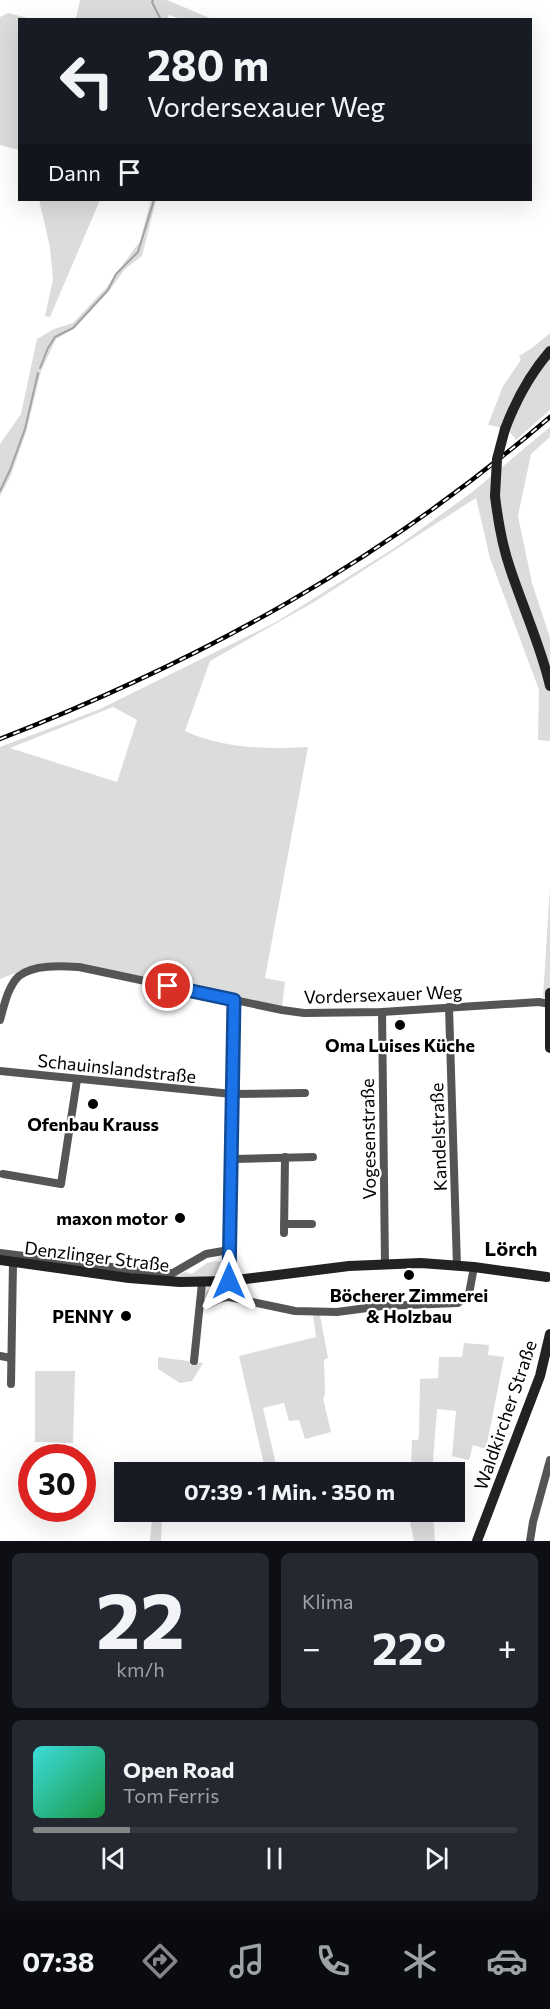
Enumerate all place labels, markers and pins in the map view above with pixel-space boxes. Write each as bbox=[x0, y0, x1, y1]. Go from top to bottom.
pin bbox=[142, 960, 193, 1011]
marker: Oma Luises Küche bbox=[393, 1018, 407, 1032]
place label: Oma Luises Küche bbox=[325, 1034, 475, 1056]
marker: Ofenbau Krauss bbox=[86, 1097, 100, 1111]
place label: Ofenbau Krauss bbox=[27, 1113, 159, 1135]
place label: maxon motor bbox=[56, 1207, 169, 1229]
marker: maxon motor bbox=[173, 1211, 187, 1225]
marker: Böcherer Zimmerei & Holzbau bbox=[402, 1268, 416, 1282]
place label: Böcherer Zimmerei & Holzbau bbox=[330, 1284, 488, 1327]
place label: PENNY bbox=[52, 1305, 114, 1327]
marker: PENNY bbox=[119, 1309, 133, 1323]

